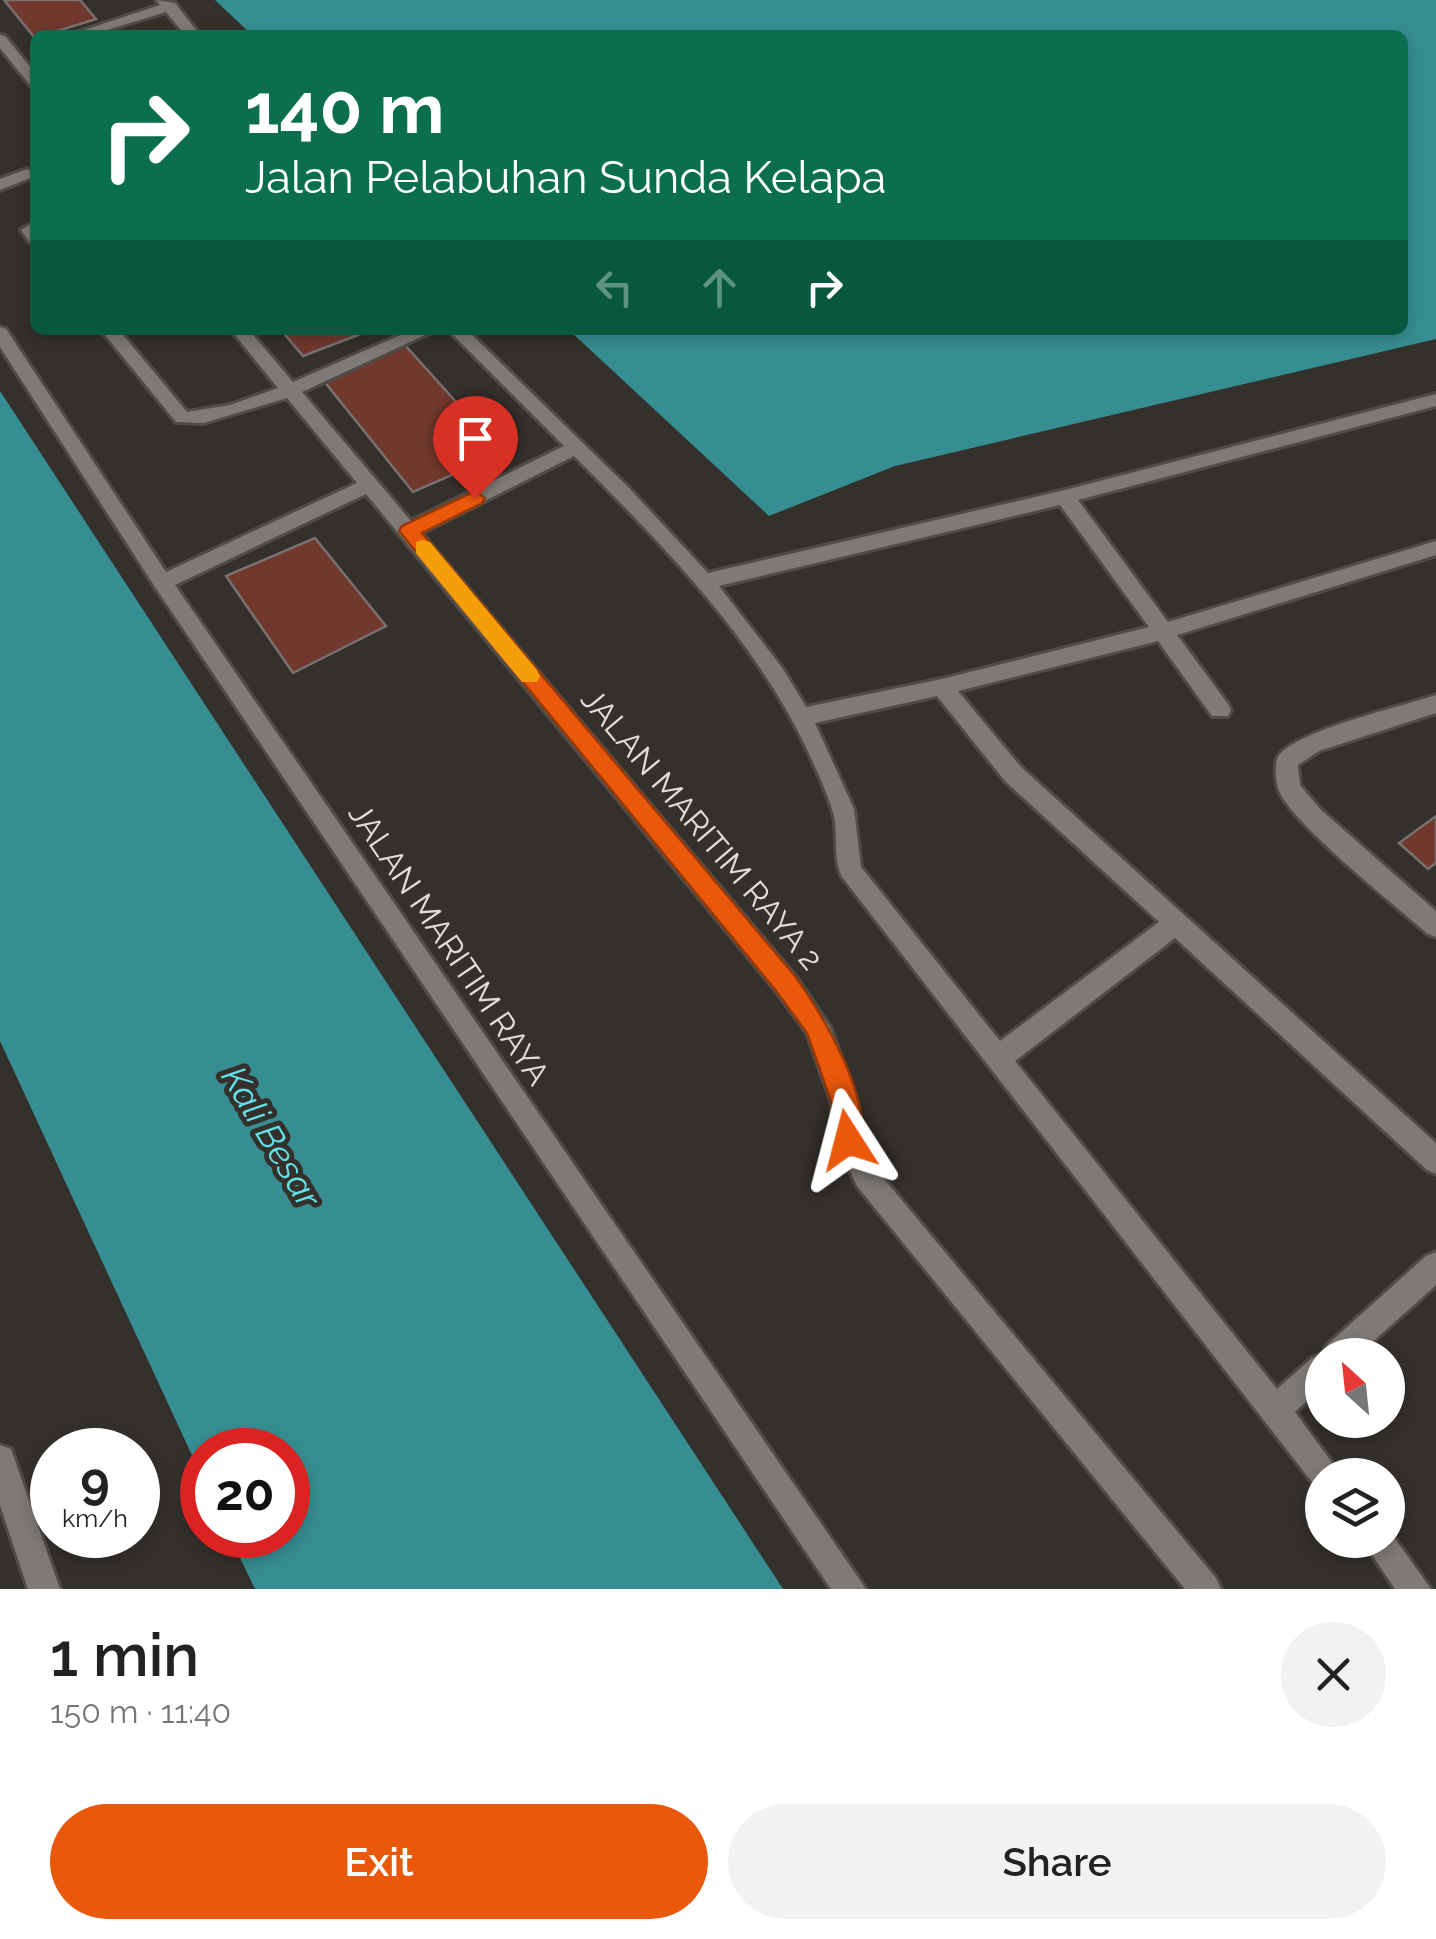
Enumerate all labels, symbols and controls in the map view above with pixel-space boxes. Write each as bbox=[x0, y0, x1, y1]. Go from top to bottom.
text: 140 m bbox=[245, 67, 445, 149]
icon: right bbox=[80, 70, 210, 200]
text: Jalan Pelabuhan Sunda Kelapa bbox=[245, 151, 886, 204]
icon: left bbox=[587, 260, 642, 315]
icon: ahead bbox=[692, 260, 747, 315]
icon: right bbox=[797, 260, 852, 315]
pin bbox=[433, 396, 518, 499]
icon: arrive bbox=[448, 411, 503, 466]
street label: JALAN MARITIM RAYA 2 bbox=[574, 681, 831, 977]
street label: JALAN MARITIM RAYA bbox=[341, 796, 558, 1092]
water label: Kali Besar bbox=[213, 1059, 330, 1216]
position arrow bbox=[796, 1088, 900, 1192]
north arrow bbox=[1305, 1338, 1405, 1438]
map controls bbox=[1305, 1338, 1405, 1558]
speed limit sign: 20 bbox=[180, 1428, 310, 1558]
text: 9 bbox=[80, 1451, 110, 1510]
button: layers bbox=[1305, 1458, 1405, 1558]
text: km/h bbox=[62, 1503, 128, 1533]
text: 1 min bbox=[50, 1620, 199, 1690]
button: close bbox=[1281, 1622, 1386, 1727]
text: 150 m · 11:40 bbox=[50, 1693, 231, 1730]
button: Exit bbox=[50, 1804, 708, 1919]
button: Share bbox=[728, 1804, 1386, 1919]

